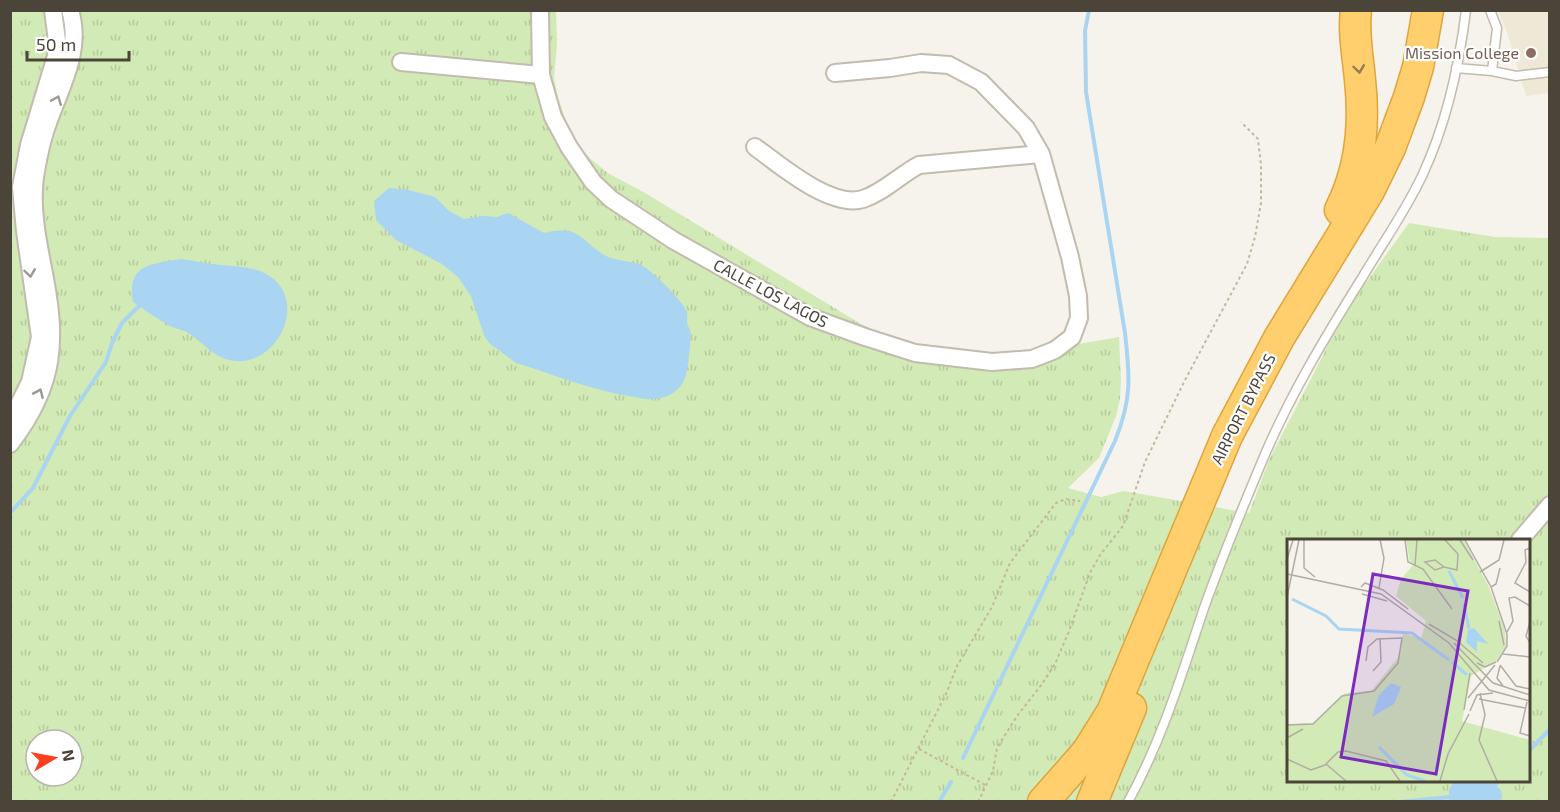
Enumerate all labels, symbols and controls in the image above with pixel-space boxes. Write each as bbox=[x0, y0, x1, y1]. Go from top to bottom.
scale bar bbox=[27, 24, 129, 62]
text: 50 m bbox=[36, 33, 76, 55]
place label: Mission College bbox=[1405, 43, 1519, 62]
marker: Mission College bbox=[1524, 46, 1538, 60]
one-way arrow bbox=[1352, 64, 1365, 73]
one-way arrow bbox=[50, 95, 62, 106]
street label: CALLE LOS LAGOS bbox=[711, 254, 832, 331]
one-way arrow bbox=[24, 268, 36, 278]
street label: AIRPORT BYPASS bbox=[1206, 350, 1279, 467]
one-way arrow bbox=[32, 389, 44, 400]
inset map bbox=[1287, 539, 1530, 782]
north arrow bbox=[24, 728, 84, 788]
text: N bbox=[59, 748, 80, 763]

